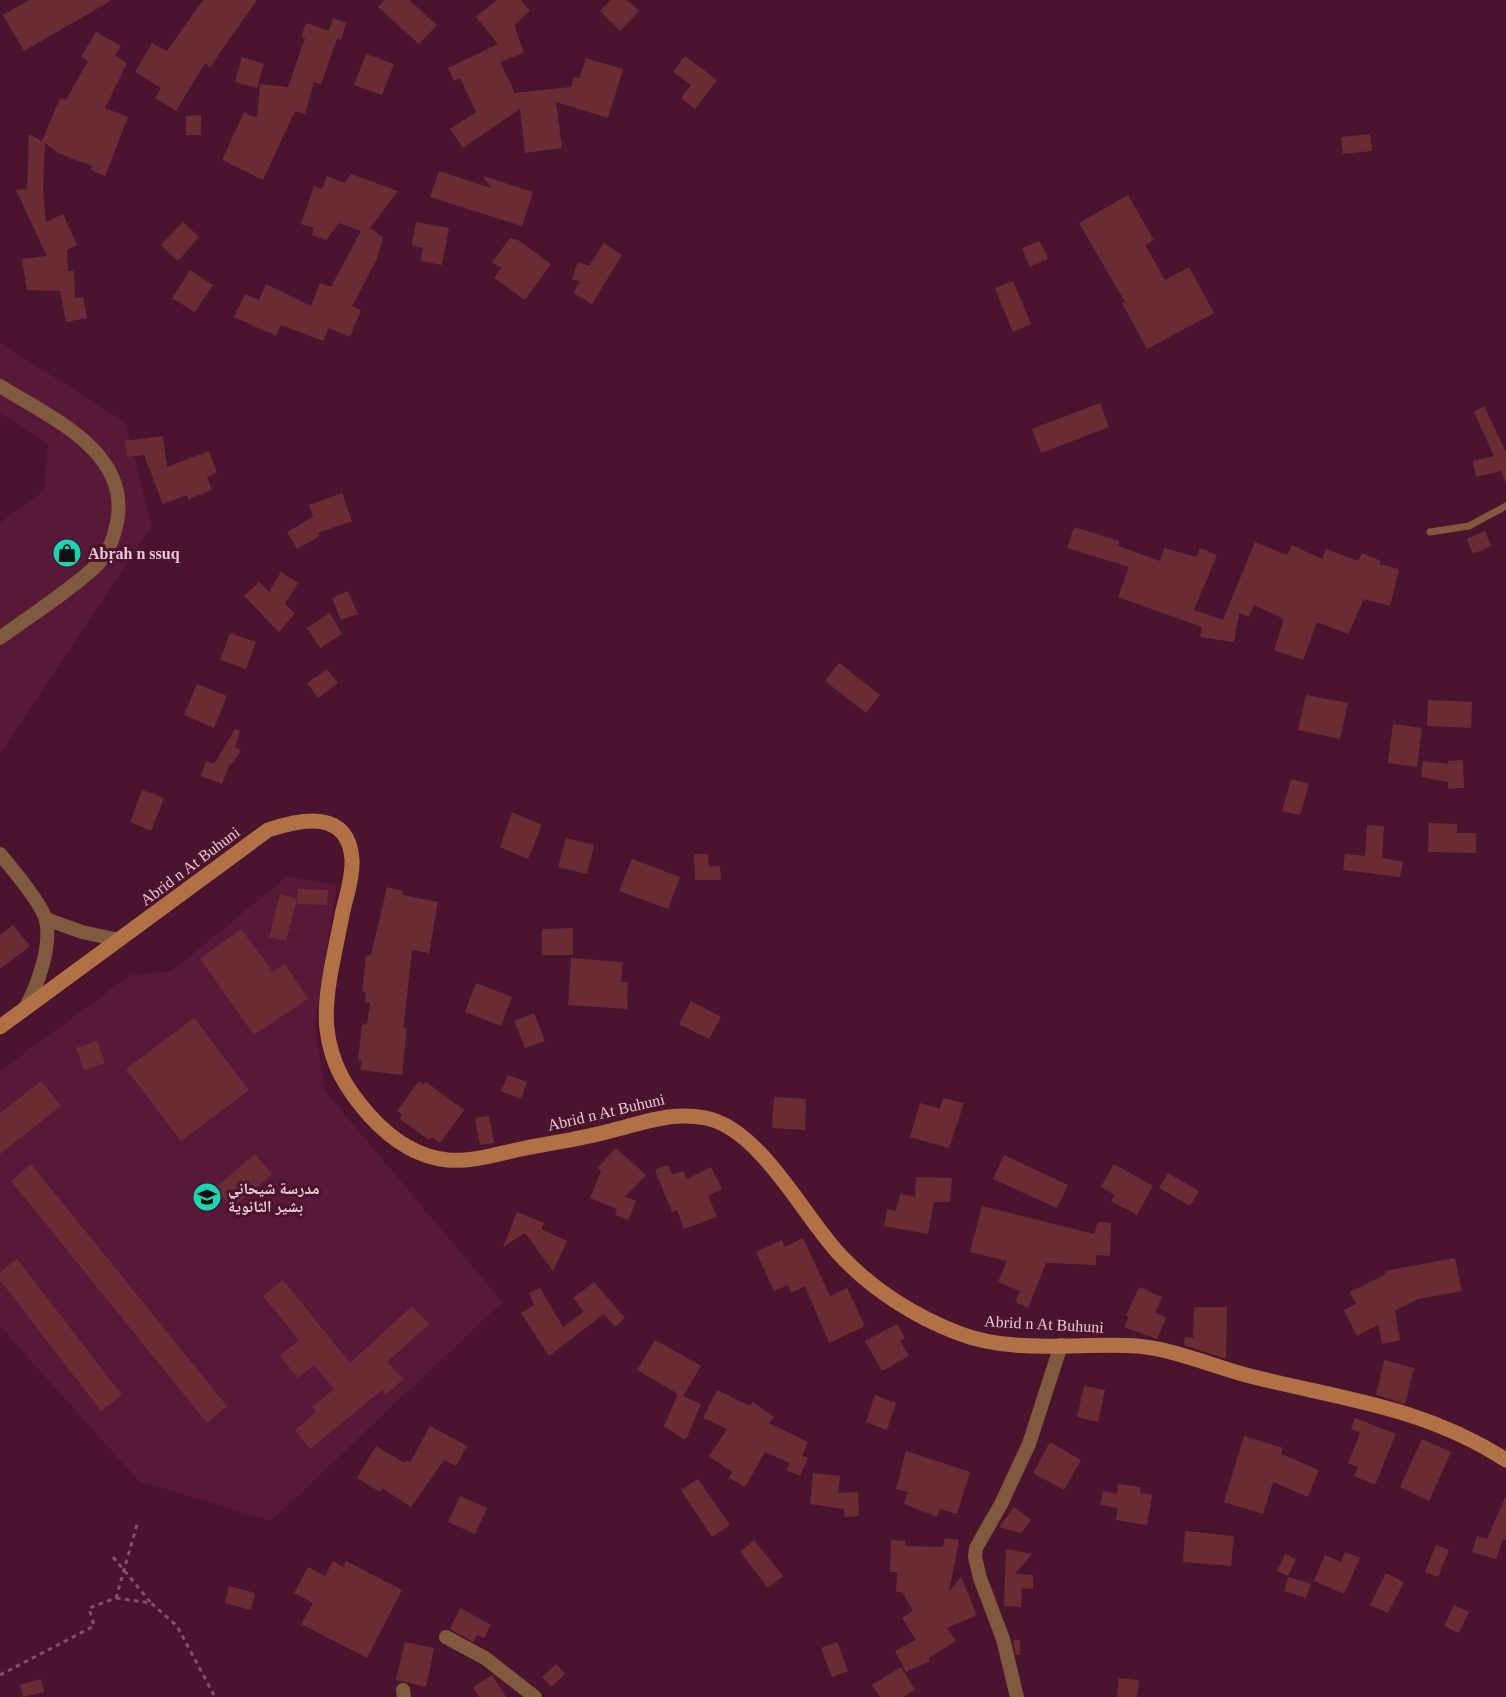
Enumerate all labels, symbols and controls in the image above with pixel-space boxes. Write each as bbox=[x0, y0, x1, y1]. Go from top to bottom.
shop icon: Abṛah n ssuq bbox=[51, 537, 83, 569]
place label: Abṛah n ssuq bbox=[88, 545, 180, 563]
street label: Abrid n At Buhuni bbox=[137, 823, 243, 909]
street label: Abrid n At Buhuni bbox=[546, 1090, 667, 1134]
place label: مدرسة شيحاني بشير الثانوية bbox=[228, 1180, 320, 1215]
school or university icon: مدرسة شيحاني بشير الثانوية bbox=[191, 1181, 223, 1213]
street label: Abrid n At Buhuni bbox=[984, 1312, 1105, 1336]

